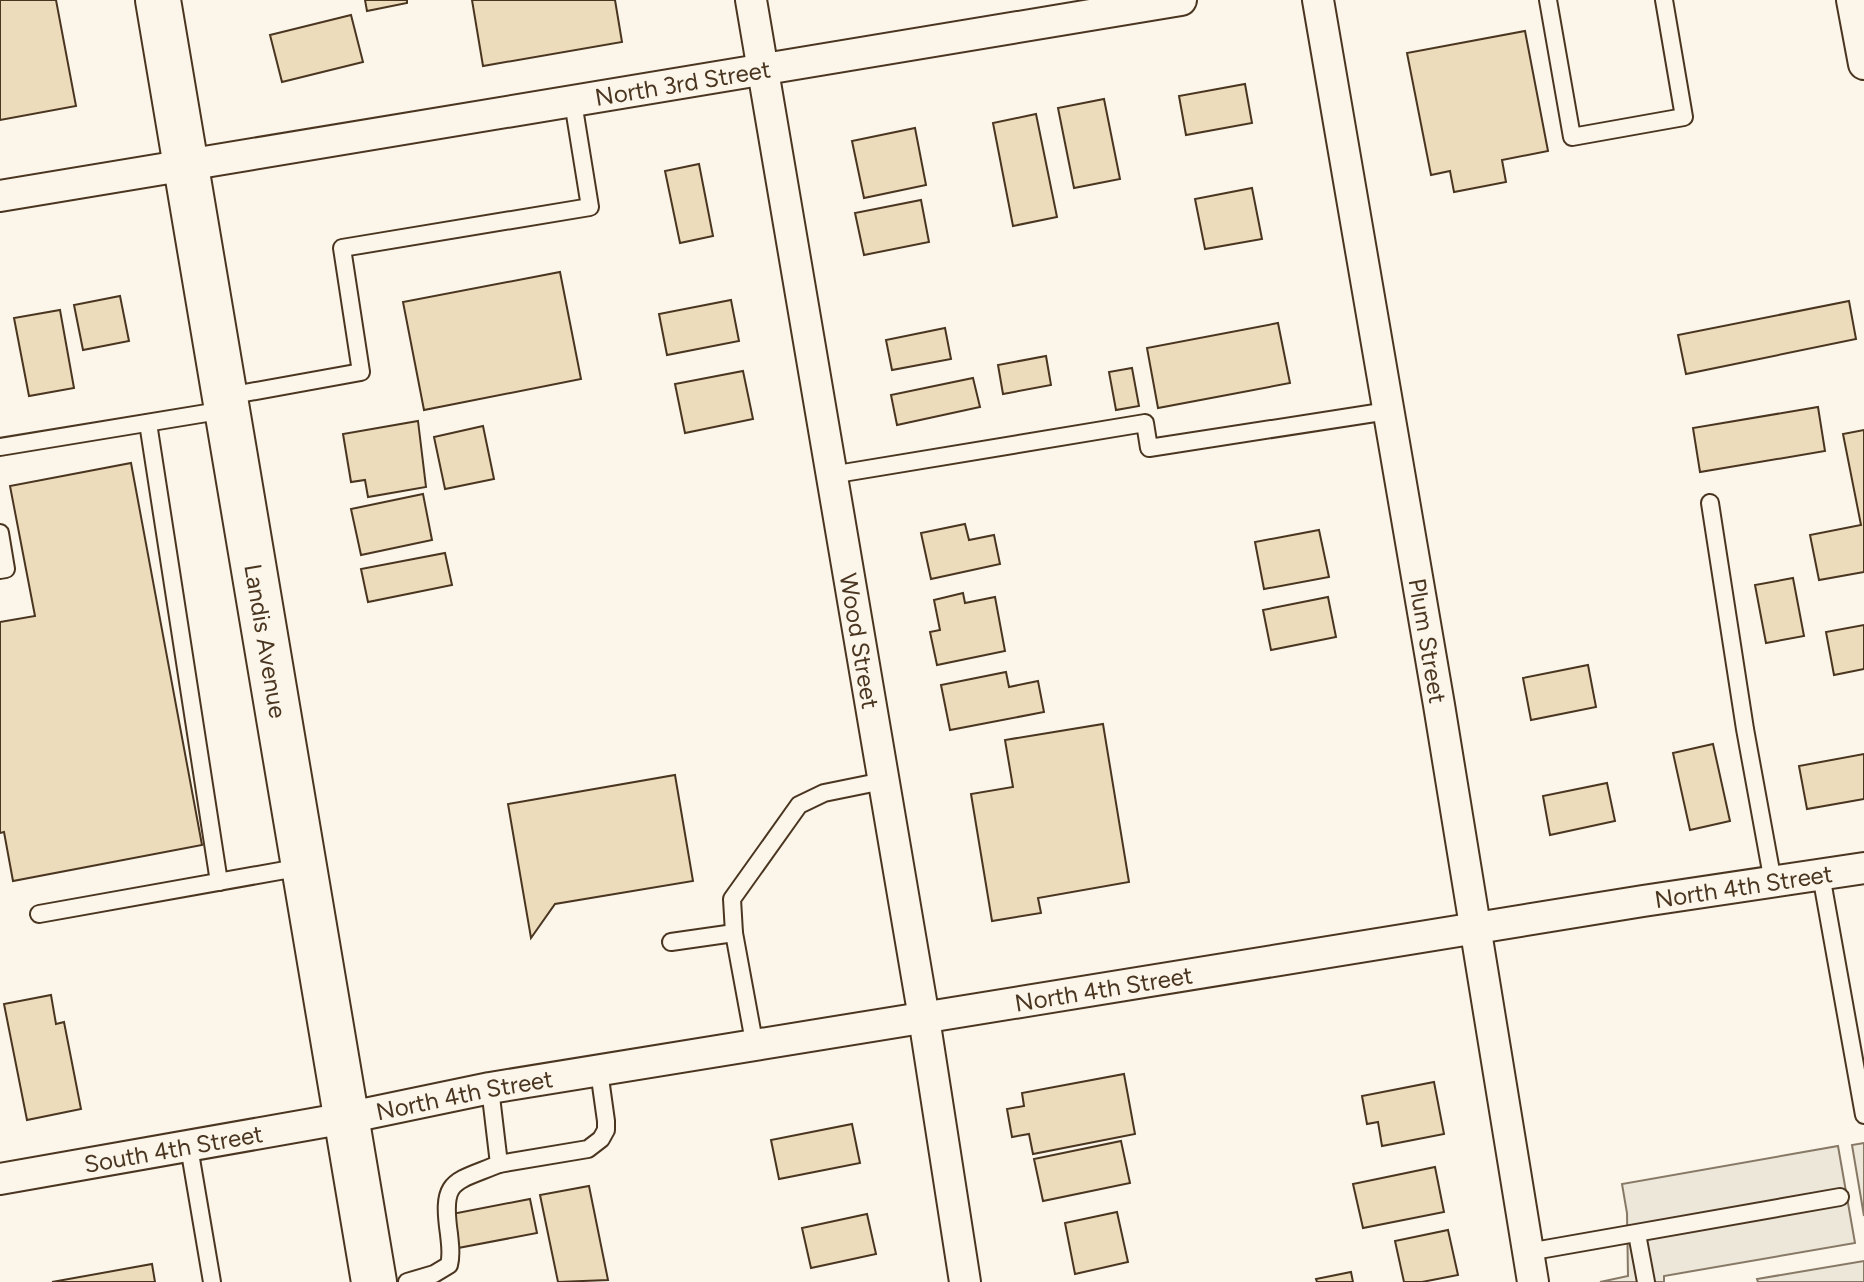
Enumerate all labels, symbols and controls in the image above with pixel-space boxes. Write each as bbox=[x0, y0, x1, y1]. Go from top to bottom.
street label: North 3rd Street bbox=[593, 54, 773, 112]
street label: Landis Avenue bbox=[239, 562, 293, 720]
street label: Wood Street bbox=[834, 571, 886, 711]
street label: Plum Street bbox=[1403, 576, 1453, 705]
street label: North 4th Street bbox=[1652, 858, 1834, 914]
street label: North 4th Street bbox=[1013, 960, 1195, 1017]
street label: North 4th Street bbox=[373, 1064, 555, 1126]
street label: South 4th Street bbox=[82, 1118, 265, 1178]

